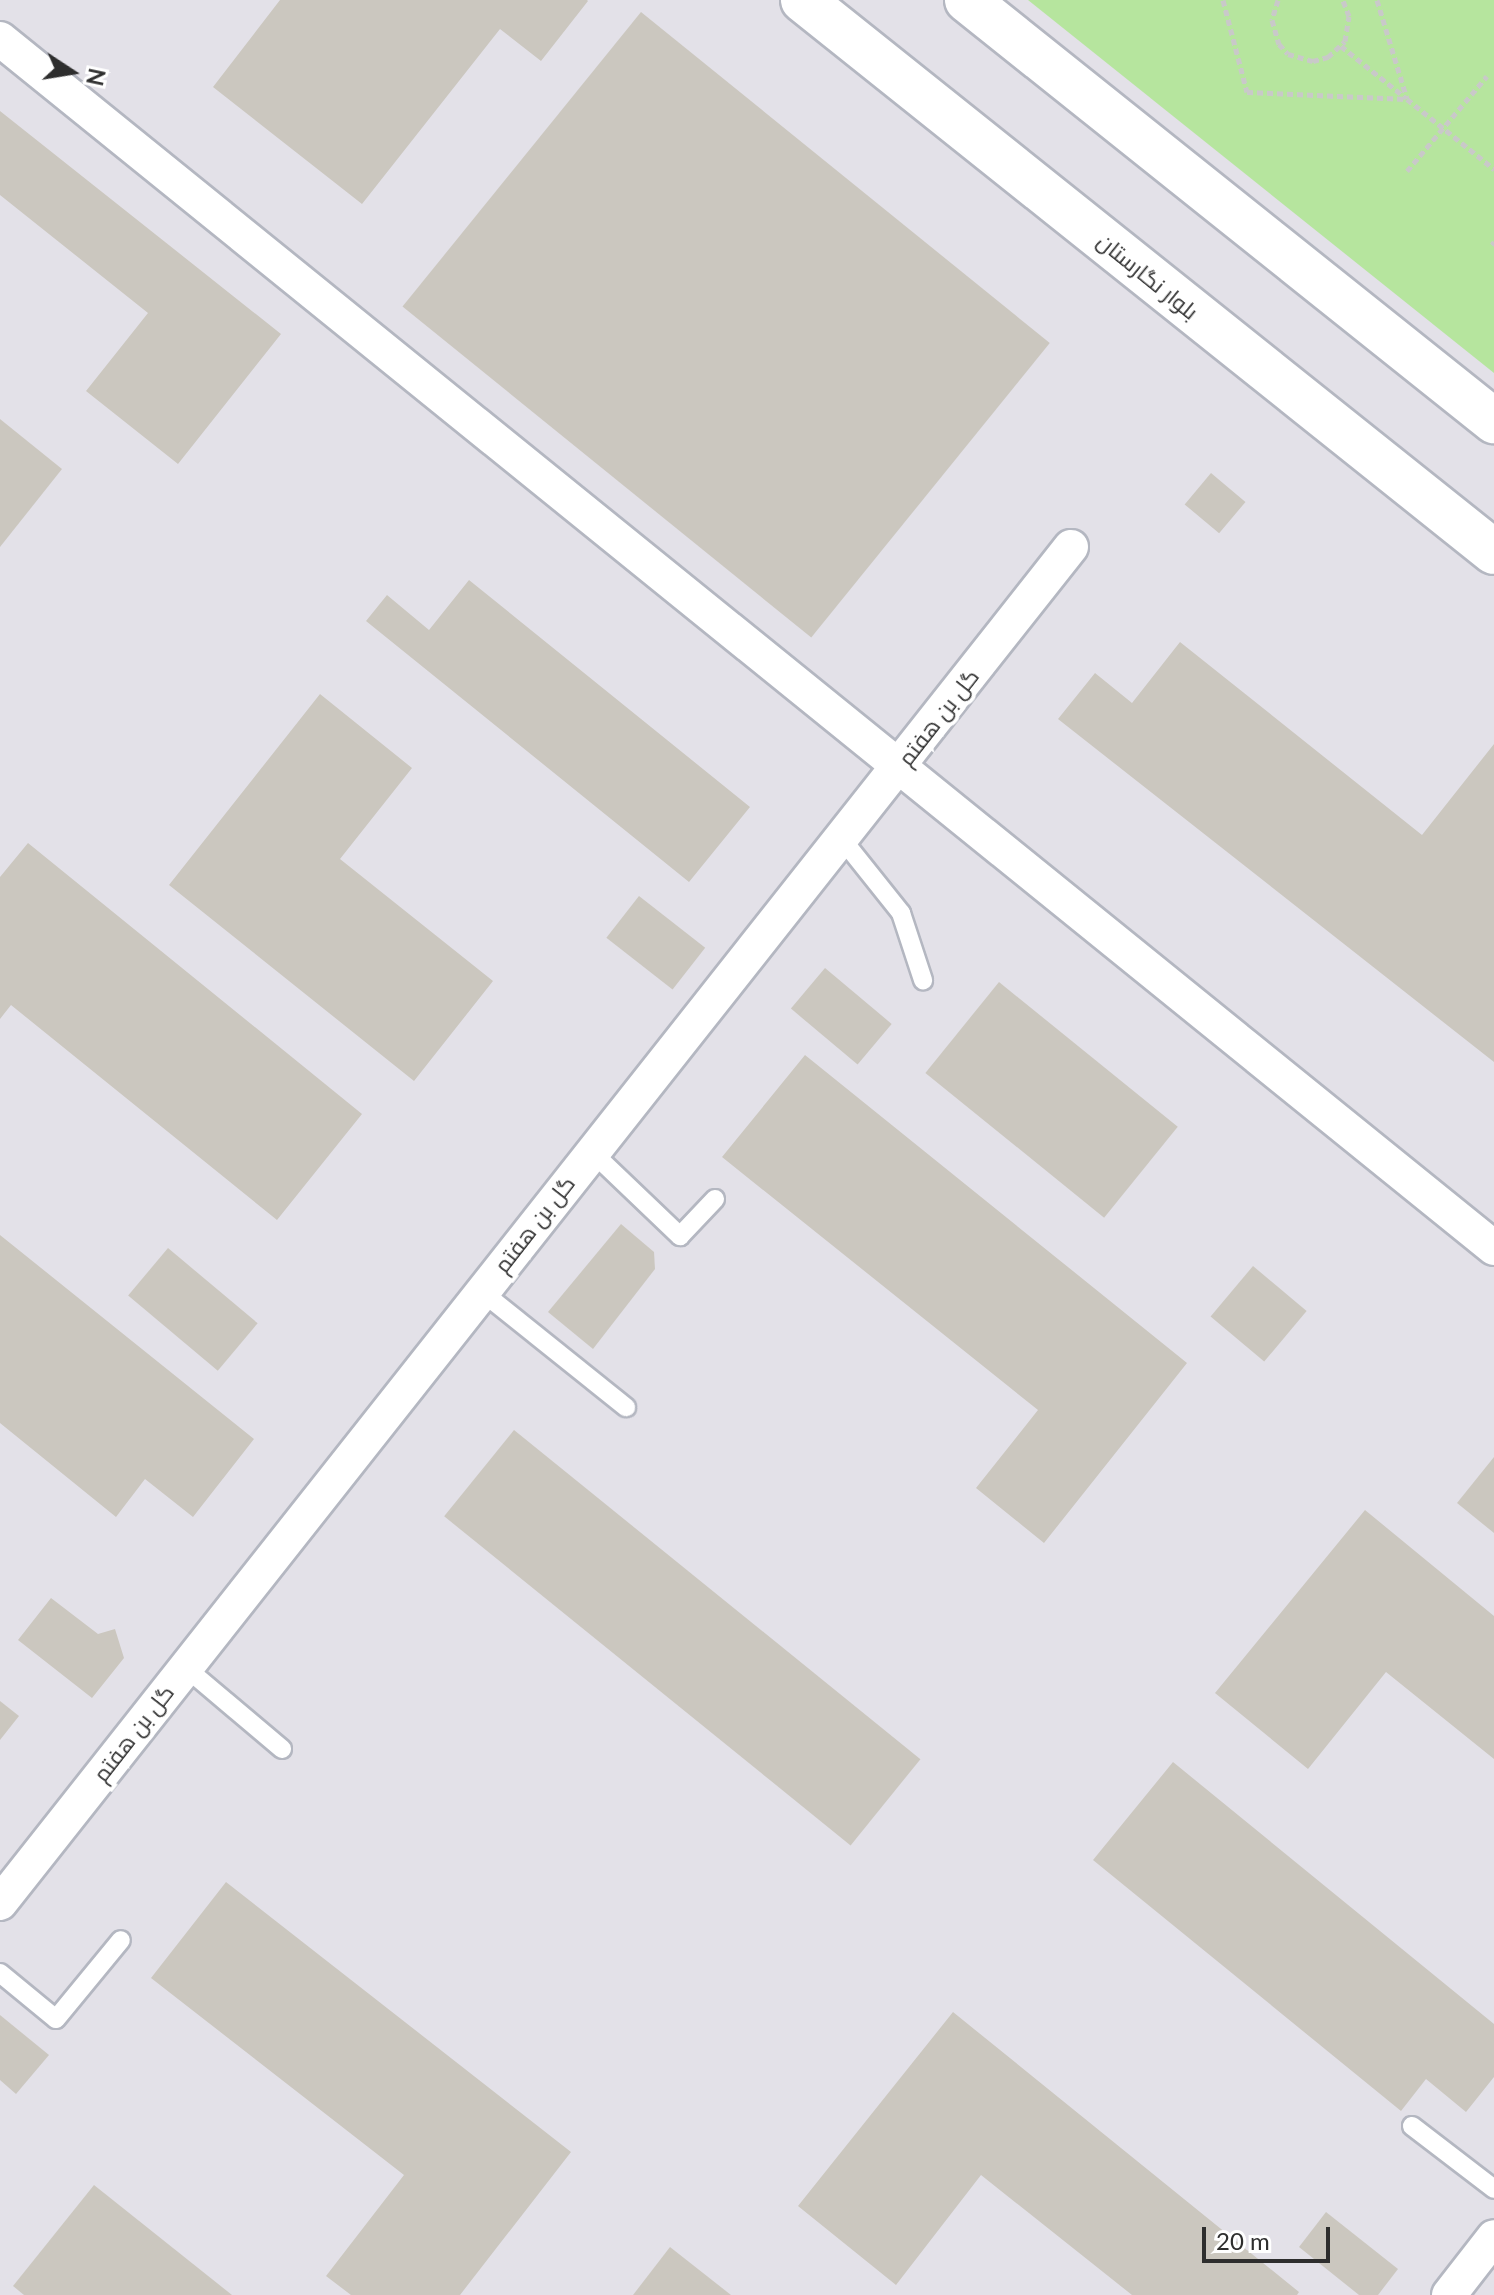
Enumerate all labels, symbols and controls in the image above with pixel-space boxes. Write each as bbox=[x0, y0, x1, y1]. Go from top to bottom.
north arrow bbox=[32, 32, 112, 112]
text: N bbox=[81, 66, 111, 88]
street label: بلوار نگارستان bbox=[1092, 227, 1204, 325]
street label: گل بن هفتم bbox=[892, 663, 984, 771]
street label: گل بن هفتم bbox=[488, 1170, 580, 1278]
street label: گل بن هفتم bbox=[87, 1679, 179, 1787]
scale bar bbox=[1206, 2211, 1334, 2261]
text: 20 m bbox=[1216, 2226, 1270, 2255]

